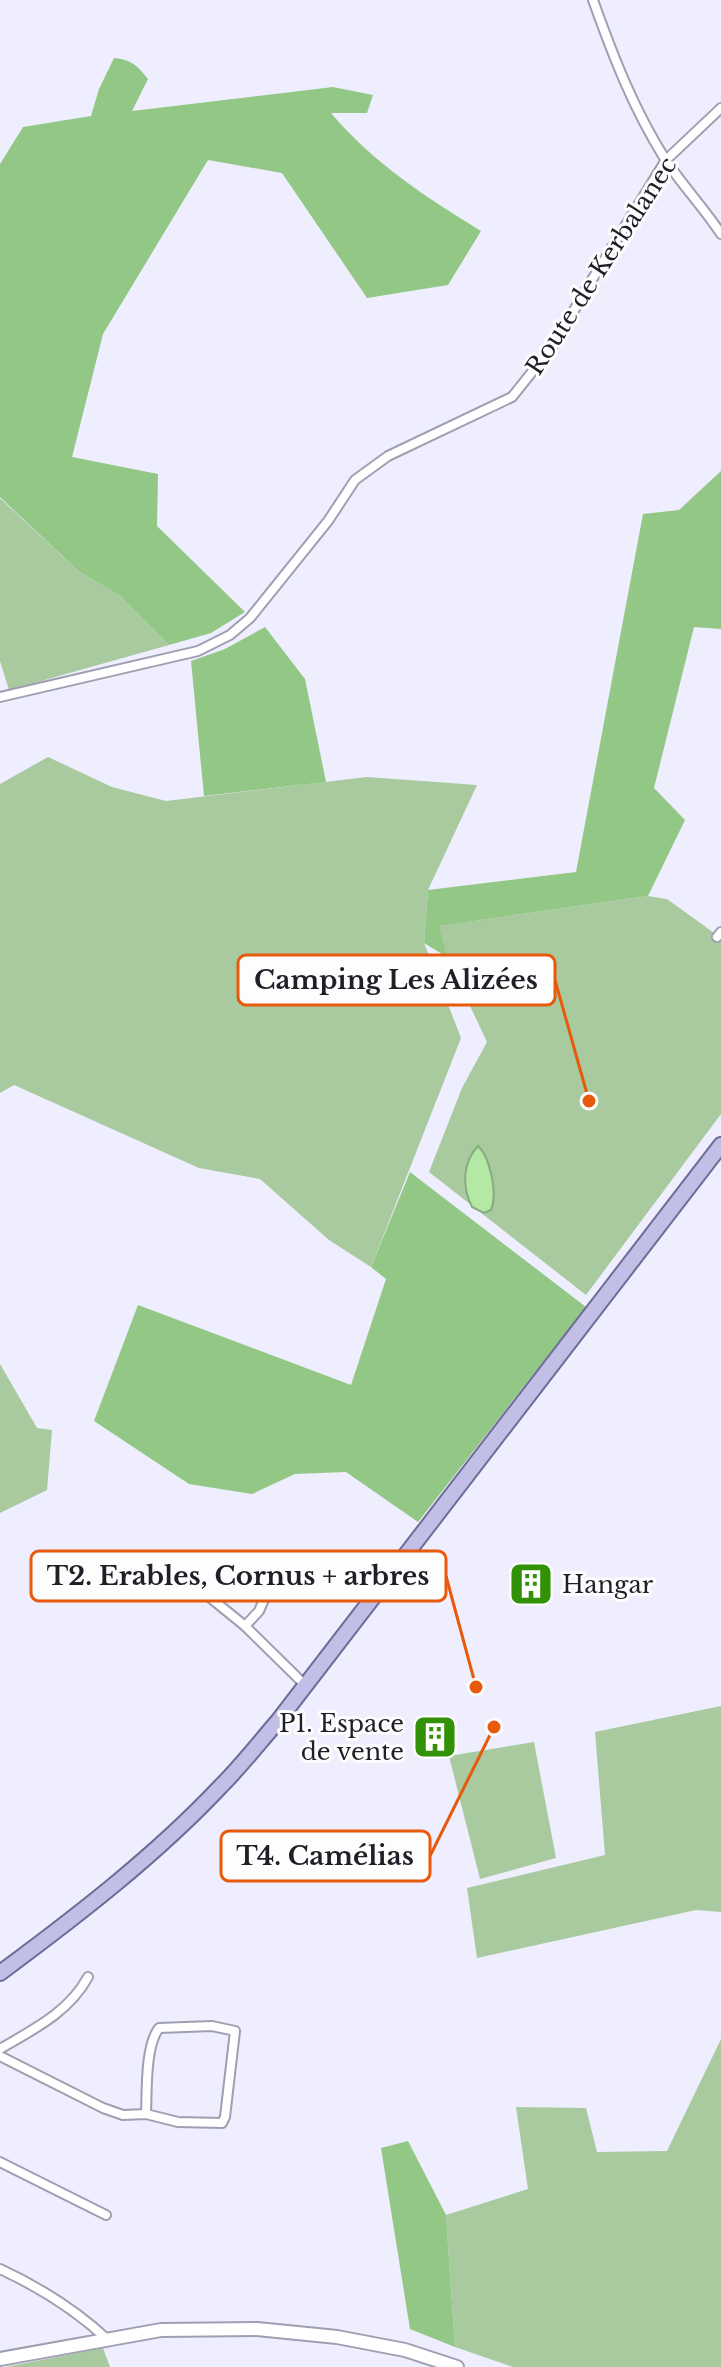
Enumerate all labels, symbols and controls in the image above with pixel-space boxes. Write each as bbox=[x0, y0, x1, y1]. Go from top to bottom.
street label: Route de Kerbalanec bbox=[520, 152, 682, 380]
callout: Camping Les Alizées bbox=[238, 955, 555, 1005]
text: Camping Les Alizées bbox=[254, 964, 538, 996]
callout: T2. Erables, Cornus + arbres bbox=[31, 1551, 446, 1601]
text: T2. Erables, Cornus + arbres bbox=[47, 1560, 429, 1592]
building icon: Hangar bbox=[507, 1560, 555, 1608]
place label: Hangar bbox=[562, 1570, 654, 1599]
place label: P1. Espace de vente bbox=[279, 1709, 404, 1766]
building icon: P1. Espace de vente bbox=[411, 1713, 459, 1761]
callout: T4. Camélias bbox=[221, 1831, 430, 1881]
text: T4. Camélias bbox=[236, 1840, 414, 1872]

